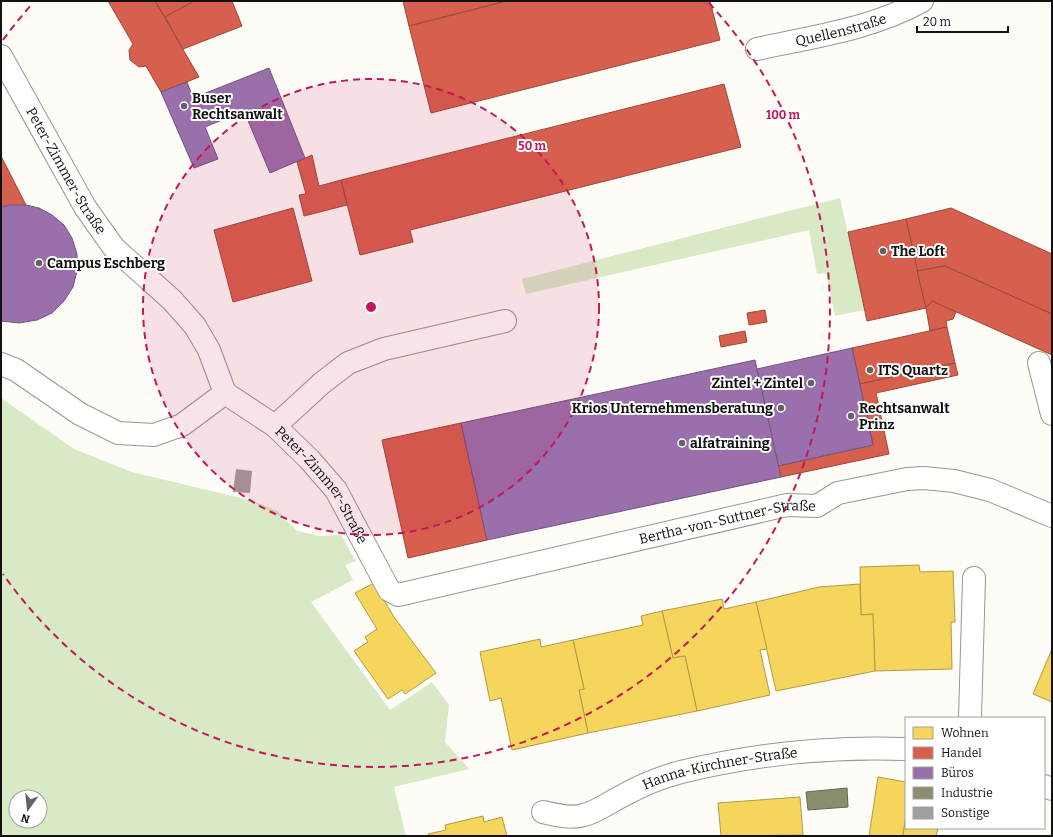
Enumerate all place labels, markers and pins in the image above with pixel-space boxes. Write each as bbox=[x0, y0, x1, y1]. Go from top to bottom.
place label: Buser Rechtsanwalt bbox=[192, 90, 283, 123]
marker: Buser Rechtsanwalt bbox=[179, 101, 189, 111]
place label: The Loft bbox=[891, 243, 946, 260]
marker: The Loft bbox=[878, 246, 888, 256]
place label: Campus Eschberg bbox=[47, 255, 165, 272]
marker: Campus Eschberg bbox=[34, 258, 44, 268]
centre of rings bbox=[364, 300, 378, 314]
place label: ITS Quartz bbox=[878, 362, 948, 379]
marker: ITS Quartz bbox=[865, 365, 875, 375]
place label: Zintel + Zintel bbox=[711, 375, 804, 392]
marker: Zintel + Zintel bbox=[806, 378, 816, 388]
place label: Krios Unternehmensberatung bbox=[572, 400, 773, 417]
place label: Rechtsanwalt Prinz bbox=[859, 400, 950, 433]
marker: Krios Unternehmensberatung bbox=[776, 403, 786, 413]
marker: Rechtsanwalt Prinz bbox=[846, 411, 856, 421]
place label: alfatraining bbox=[690, 435, 770, 452]
marker: alfatraining bbox=[677, 438, 687, 448]

